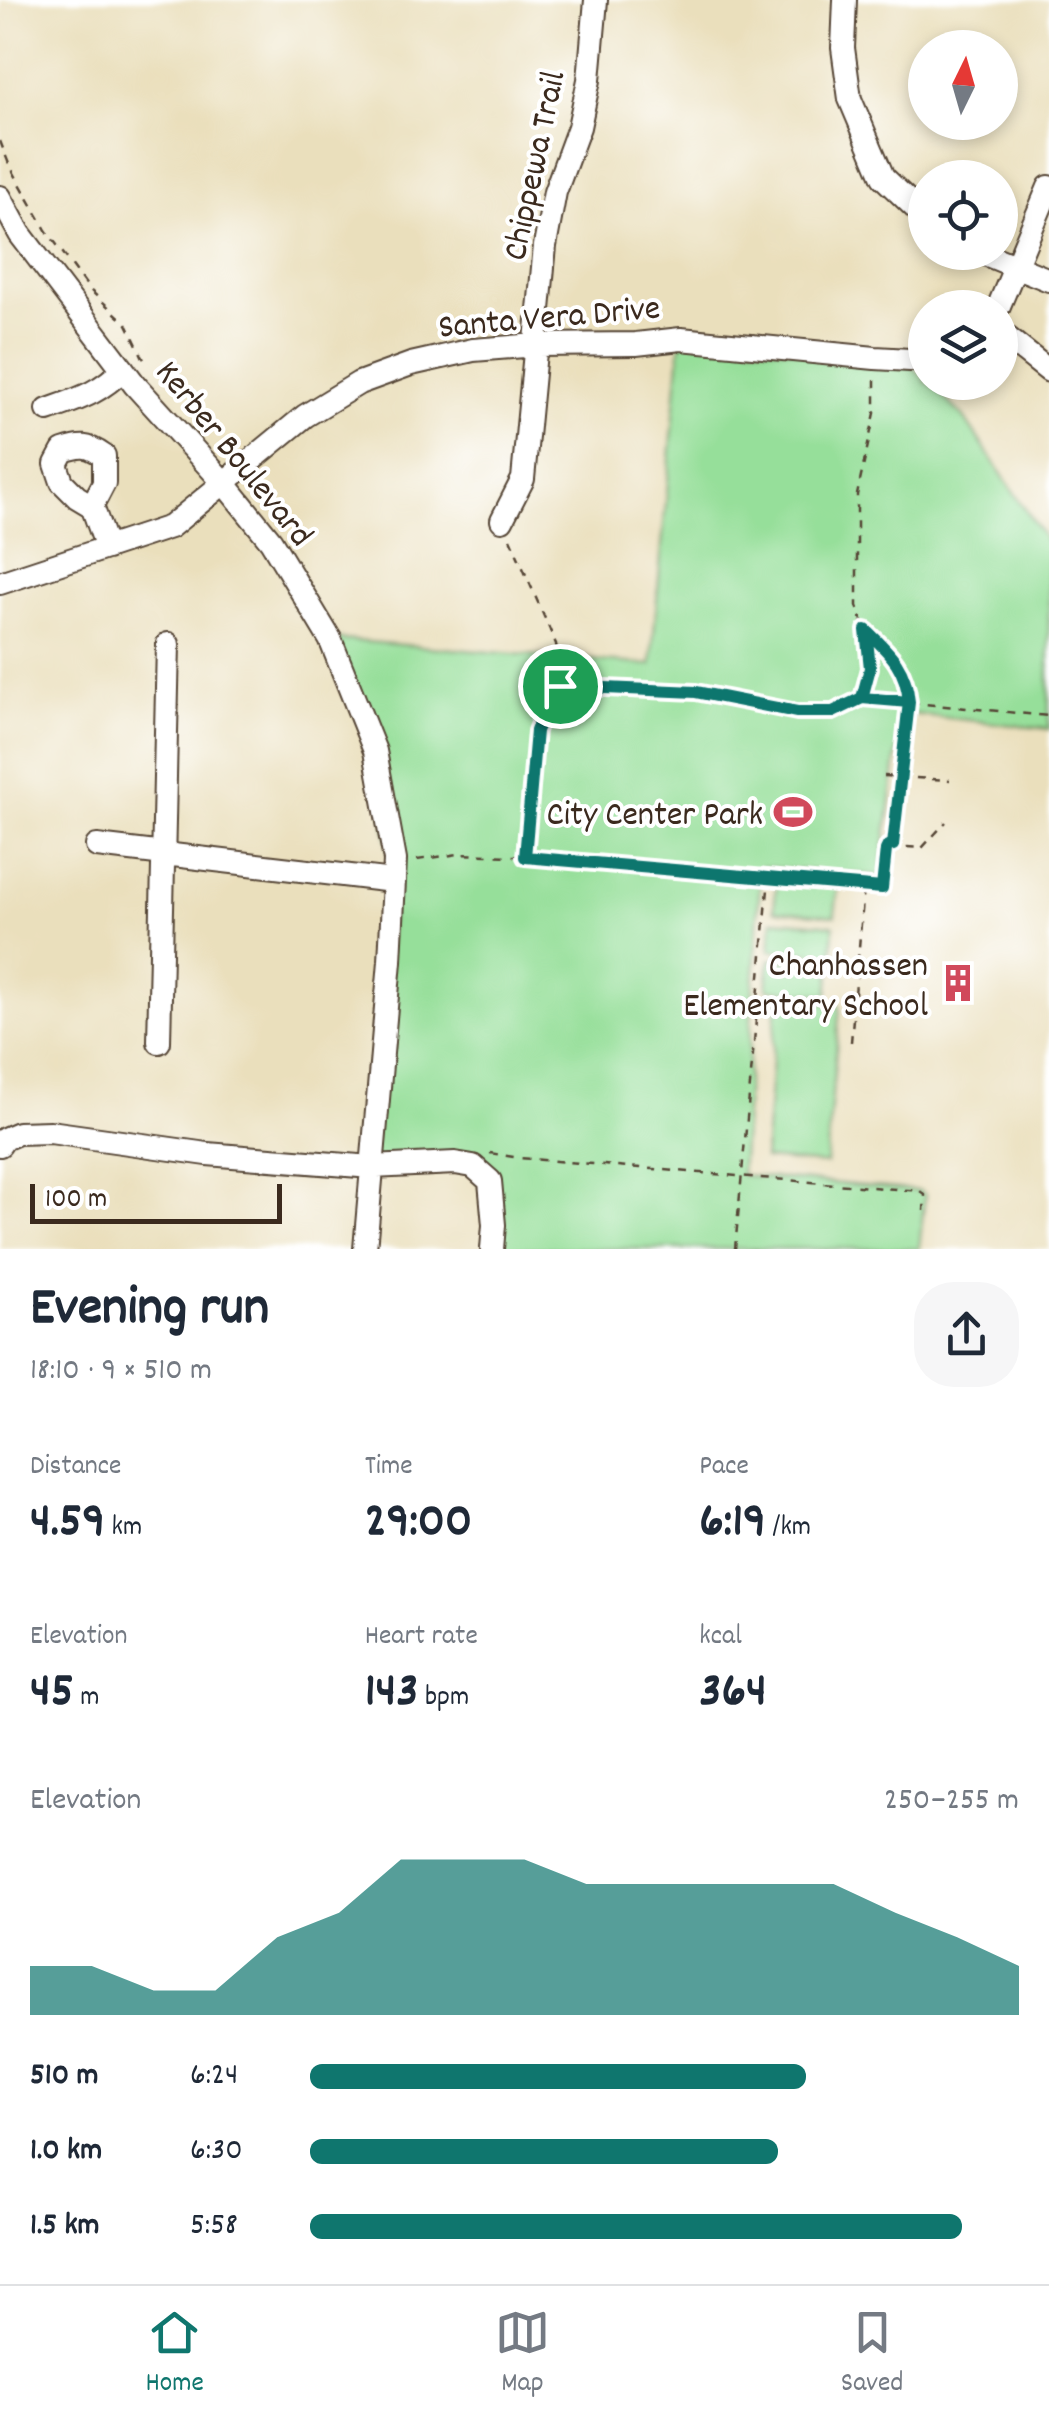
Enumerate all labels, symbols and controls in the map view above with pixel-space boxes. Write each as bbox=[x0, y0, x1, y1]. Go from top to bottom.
north arrow bbox=[908, 30, 1018, 140]
map controls bbox=[908, 30, 1018, 400]
street label: Chippewa Trail bbox=[492, 67, 581, 265]
button: locate bbox=[908, 160, 1018, 270]
street label: Santa Vera Drive bbox=[436, 285, 662, 355]
button: layers bbox=[908, 290, 1018, 400]
street label: Kerber Boulevard bbox=[141, 351, 323, 559]
pin bbox=[518, 644, 603, 729]
icon: arrive bbox=[533, 659, 588, 714]
sports icon: City Center Park bbox=[772, 791, 814, 833]
place label: City Center Park bbox=[546, 792, 763, 842]
place label: Chanhassen Elementary School bbox=[683, 943, 928, 1033]
building icon: Chanhassen Elementary School bbox=[937, 962, 979, 1004]
scale bar bbox=[30, 1179, 282, 1224]
text: 100 m bbox=[45, 1181, 107, 1221]
text: Evening run bbox=[30, 1272, 269, 1351]
button: share bbox=[914, 1282, 1019, 1387]
text: 18:10 · 9 × 510 m bbox=[30, 1349, 212, 1395]
text: Distance bbox=[30, 1448, 121, 1488]
text: Time bbox=[365, 1448, 413, 1488]
text: Pace bbox=[699, 1448, 749, 1488]
text: 4.59 bbox=[30, 1488, 105, 1560]
text: 29:00 bbox=[365, 1488, 472, 1560]
text: 6:19 bbox=[699, 1488, 766, 1560]
text: km bbox=[105, 1509, 142, 1549]
text: /km bbox=[766, 1509, 811, 1549]
text: Elevation bbox=[30, 1618, 127, 1658]
text: Heart rate bbox=[365, 1618, 478, 1658]
text: kcal bbox=[699, 1618, 742, 1658]
text: 45 bbox=[30, 1658, 74, 1730]
text: 143 bbox=[365, 1658, 419, 1730]
text: 364 bbox=[699, 1658, 767, 1730]
text: m bbox=[74, 1679, 100, 1719]
text: bpm bbox=[419, 1679, 469, 1719]
text: Elevation bbox=[30, 1779, 141, 1825]
text: 250–255 m bbox=[884, 1779, 1019, 1825]
text: 510 m bbox=[30, 2054, 99, 2100]
text: 6:24 bbox=[190, 2054, 238, 2100]
text: 1.0 km bbox=[30, 2129, 102, 2175]
text: 6:30 bbox=[190, 2129, 243, 2175]
text: 1.5 km bbox=[30, 2204, 100, 2250]
text: 5:58 bbox=[190, 2204, 238, 2250]
tab: Home bbox=[146, 2305, 204, 2405]
tab: Map bbox=[495, 2305, 550, 2405]
tab: Saved bbox=[841, 2305, 903, 2405]

